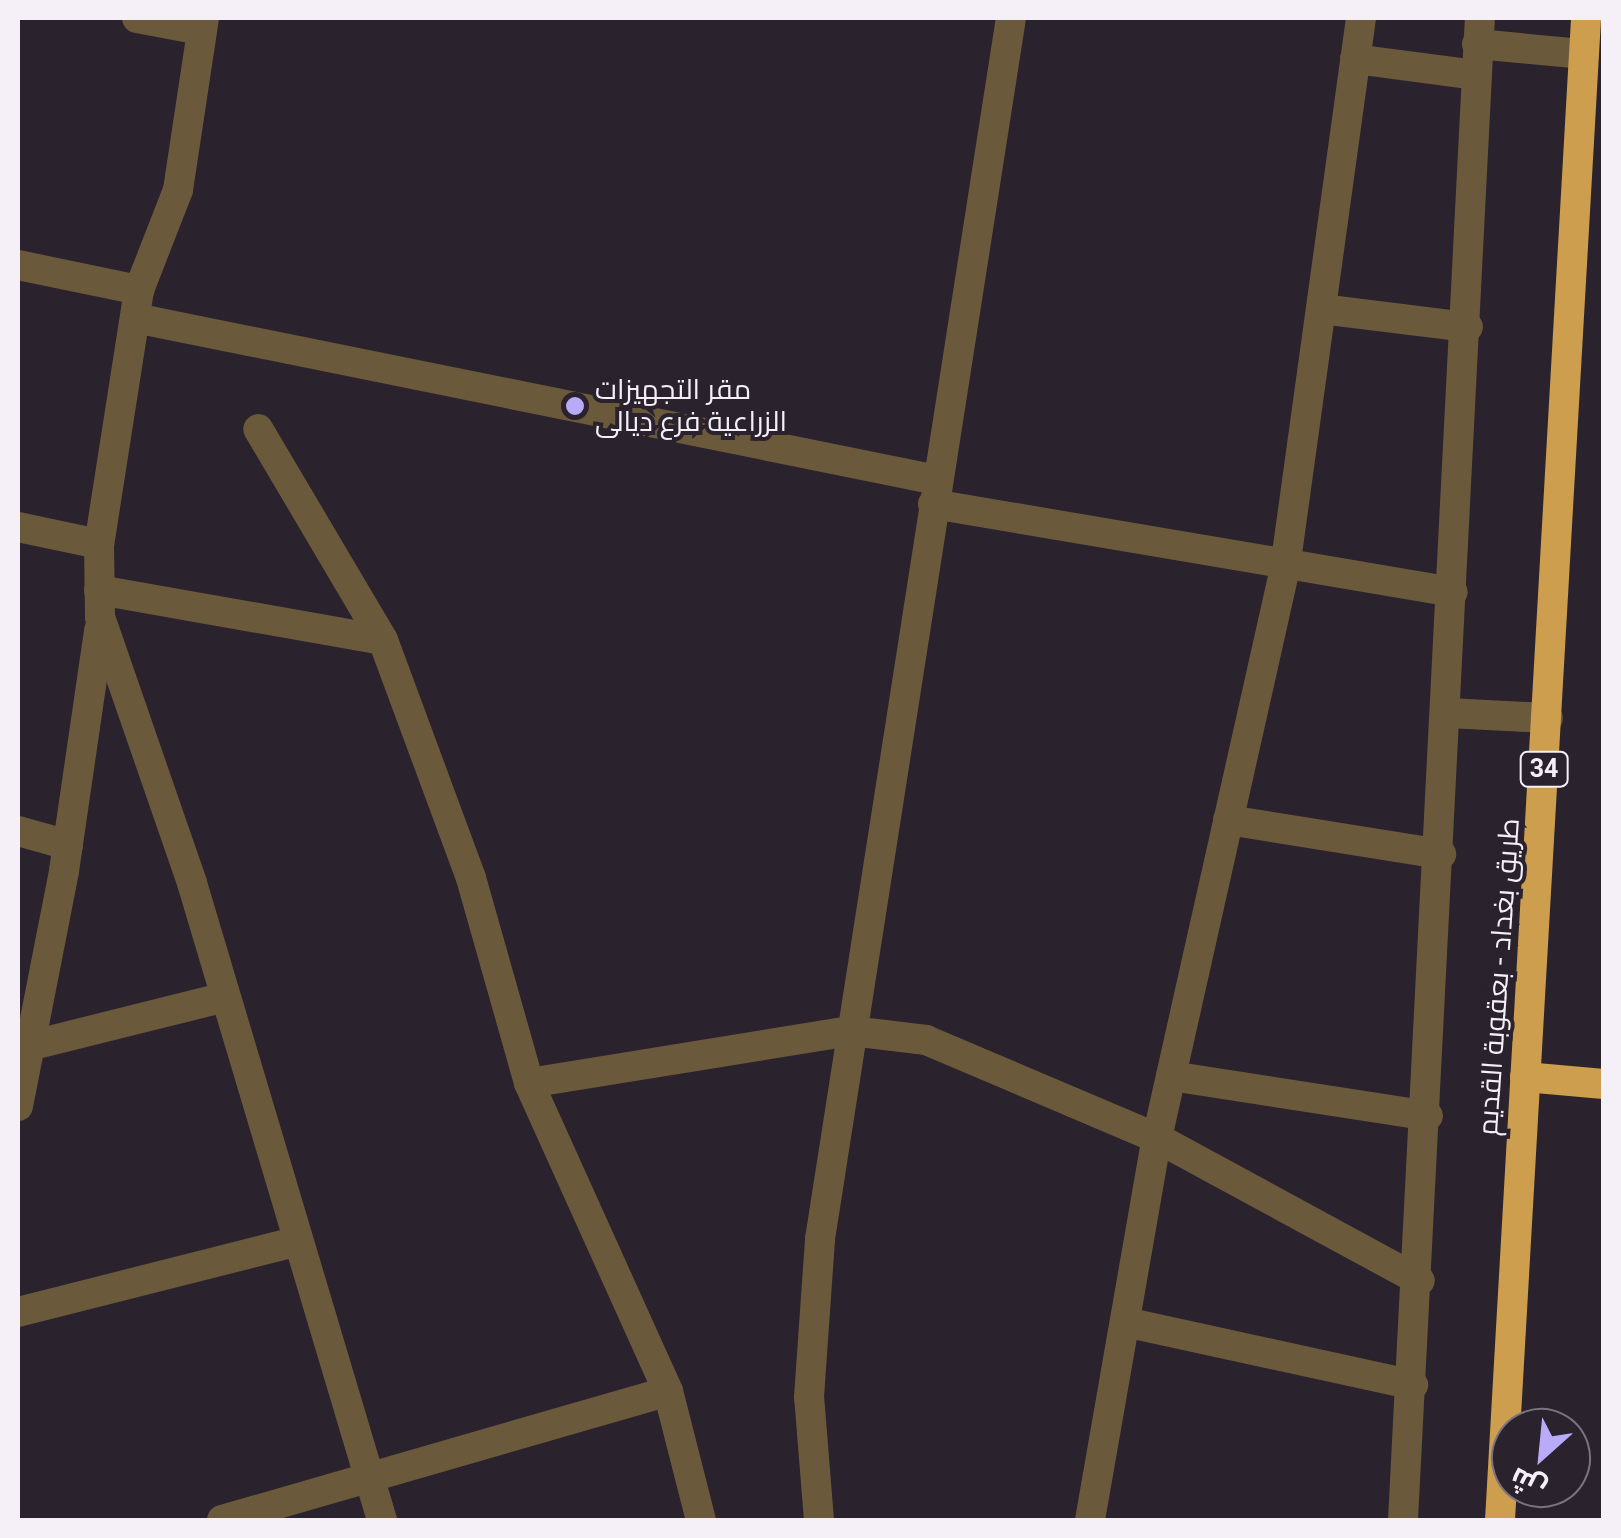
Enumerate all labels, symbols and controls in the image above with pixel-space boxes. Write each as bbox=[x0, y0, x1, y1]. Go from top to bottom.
place label: مقر التجهيزات الزراعية فرع ديالى bbox=[595, 373, 787, 439]
marker: مقر التجهيزات الزراعية فرع ديالى bbox=[564, 395, 586, 417]
road number: 34 bbox=[1519, 749, 1569, 789]
street label: طريق بغداد - بعقوبة القديم bbox=[1471, 817, 1527, 1137]
north arrow bbox=[1491, 1408, 1591, 1508]
text: ش bbox=[1505, 1461, 1552, 1506]

